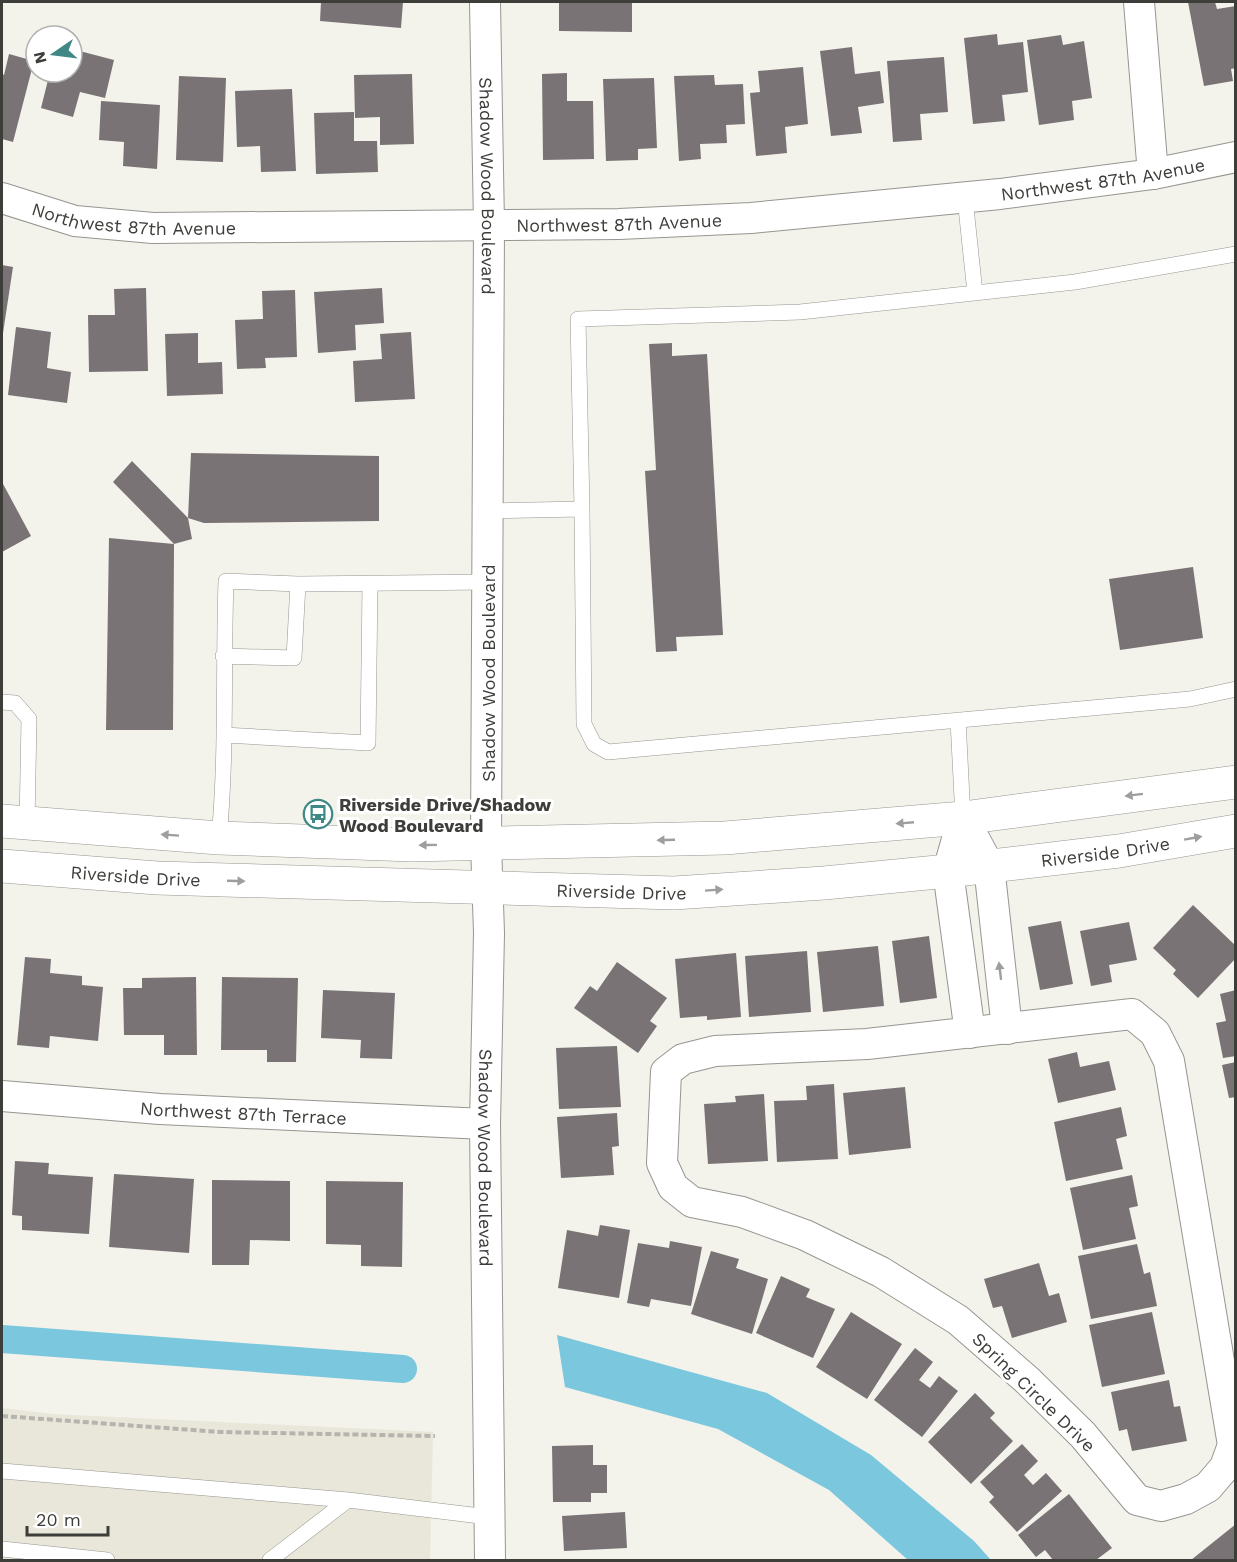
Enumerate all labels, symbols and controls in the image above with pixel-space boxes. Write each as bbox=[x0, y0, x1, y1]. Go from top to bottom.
north arrow bbox=[24, 24, 84, 84]
text: N bbox=[29, 49, 51, 66]
street label: Shadow Wood Boulevard bbox=[476, 77, 500, 295]
street label: Northwest 87th Avenue bbox=[1000, 153, 1207, 204]
street label: Northwest 87th Avenue bbox=[29, 198, 236, 239]
street label: Northwest 87th Avenue bbox=[516, 209, 722, 235]
street label: Shadow Wood Boulevard bbox=[478, 564, 499, 782]
one-way arrow bbox=[1124, 791, 1143, 800]
place label: Riverside Drive/Shadow Wood Boulevard bbox=[339, 794, 552, 836]
bus stop icon: Riverside Drive/Shadow Wood Boulevard bbox=[302, 798, 334, 830]
one-way arrow bbox=[895, 818, 914, 827]
one-way arrow bbox=[161, 830, 180, 840]
street label: Riverside Drive bbox=[1039, 832, 1171, 871]
one-way arrow bbox=[1184, 833, 1203, 842]
one-way arrow bbox=[657, 835, 676, 844]
one-way arrow bbox=[418, 840, 437, 850]
street label: Riverside Drive bbox=[70, 861, 201, 890]
one-way arrow bbox=[227, 876, 246, 886]
street label: Riverside Drive bbox=[556, 879, 687, 904]
one-way arrow bbox=[705, 886, 724, 895]
one-way arrow bbox=[995, 961, 1005, 980]
street label: Shadow Wood Boulevard bbox=[475, 1049, 497, 1267]
street label: Northwest 87th Terrace bbox=[139, 1097, 347, 1128]
street label: Spring Circle Drive bbox=[968, 1328, 1100, 1456]
scale bar bbox=[27, 1499, 108, 1537]
text: 20 m bbox=[36, 1509, 81, 1530]

